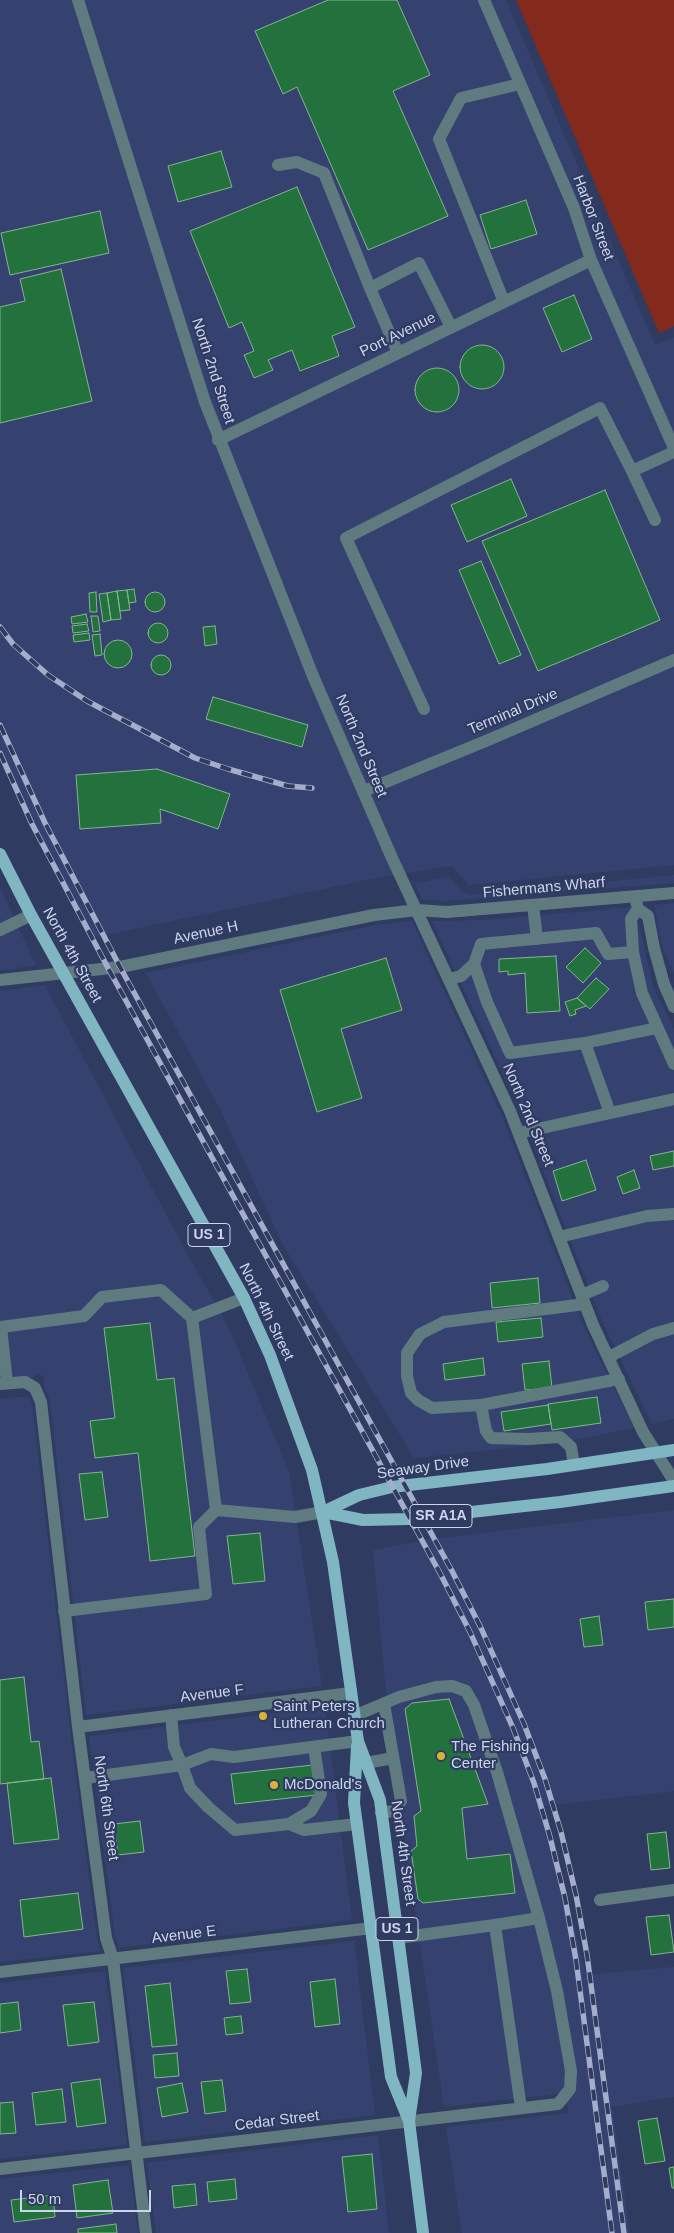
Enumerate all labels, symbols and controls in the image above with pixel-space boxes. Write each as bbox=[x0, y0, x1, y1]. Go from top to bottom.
street label: Harbor Street bbox=[568, 173, 618, 263]
street label: Port Avenue bbox=[357, 309, 439, 361]
street label: North 2nd Street bbox=[187, 316, 239, 426]
street label: Terminal Drive bbox=[465, 685, 561, 739]
street label: North 2nd Street bbox=[331, 692, 391, 800]
street label: Fishermans Wharf bbox=[482, 874, 606, 902]
street label: North 4th Street bbox=[38, 904, 106, 1006]
street label: Avenue H bbox=[172, 917, 240, 949]
street label: North 2nd Street bbox=[498, 1061, 558, 1169]
road number: US 1 bbox=[188, 1224, 230, 1246]
street label: North 4th Street bbox=[235, 1260, 297, 1364]
street label: Seaway Drive bbox=[376, 1453, 470, 1483]
road number: SR A1A bbox=[410, 1504, 472, 1528]
street label: Avenue F bbox=[179, 1681, 245, 1707]
place label: Saint Peters Lutheran Church bbox=[273, 1698, 385, 1733]
marker: Saint Peters Lutheran Church bbox=[257, 1710, 269, 1722]
place label: The Fishing Center bbox=[451, 1738, 529, 1773]
marker: The Fishing Center bbox=[435, 1750, 447, 1762]
street label: North 6th Street bbox=[90, 1754, 122, 1862]
place label: McDonald's bbox=[284, 1776, 362, 1794]
marker: McDonald's bbox=[268, 1779, 280, 1791]
street label: North 4th Street bbox=[387, 1799, 419, 1907]
road number: US 1 bbox=[376, 1918, 418, 1940]
street label: Avenue E bbox=[151, 1922, 217, 1948]
street label: Cedar Street bbox=[234, 2107, 320, 2135]
scale bar bbox=[22, 2180, 154, 2212]
text: 50 m bbox=[28, 2190, 61, 2207]

